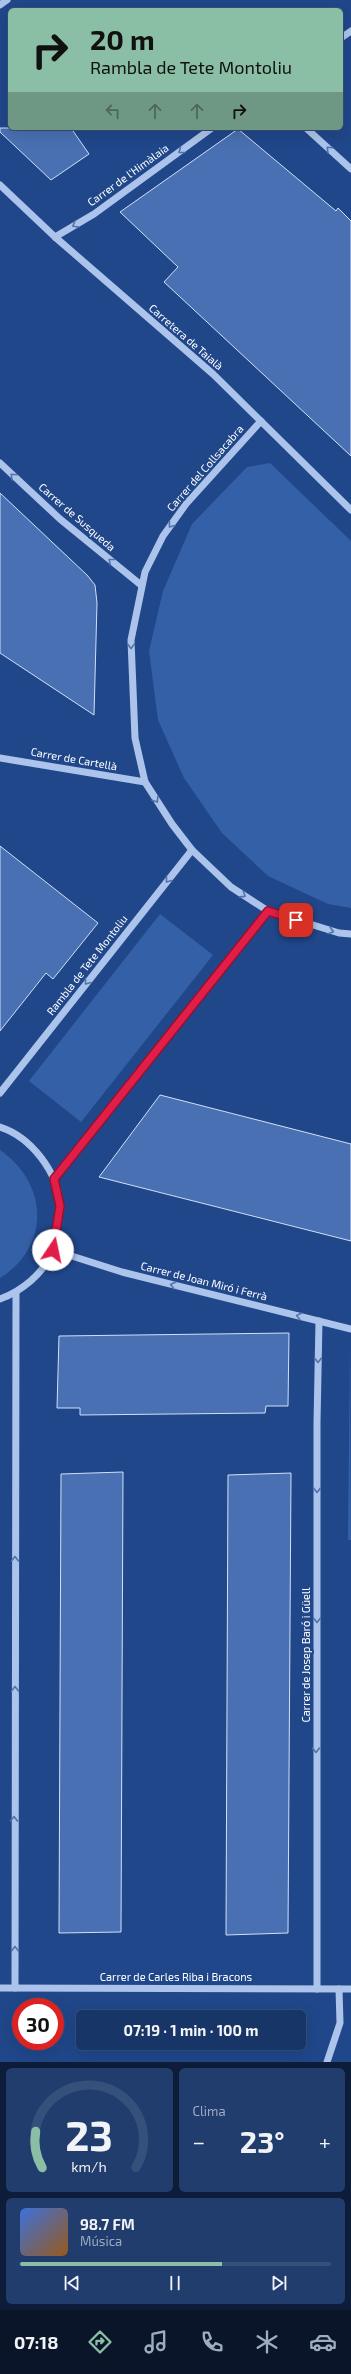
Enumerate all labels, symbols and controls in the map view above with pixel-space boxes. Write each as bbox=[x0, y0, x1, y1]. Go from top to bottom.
text: 20 m bbox=[90, 22, 155, 56]
icon: right bbox=[24, 24, 76, 76]
text: Rambla de Tete Montoliu bbox=[90, 56, 292, 78]
icon: left bbox=[102, 100, 124, 122]
icon: ahead bbox=[144, 100, 166, 122]
icon: ahead bbox=[186, 100, 208, 122]
icon: right bbox=[228, 100, 250, 122]
street label: Carrer de l'Himàlaia bbox=[84, 141, 171, 208]
one-way arrow bbox=[178, 146, 185, 153]
one-way arrow bbox=[326, 146, 334, 153]
one-way arrow bbox=[71, 221, 79, 228]
street label: Carretera de Taialà bbox=[147, 301, 226, 372]
street label: Carrer del Collsacabra bbox=[164, 422, 246, 513]
one-way arrow bbox=[10, 473, 18, 480]
street label: Carrer de Susqueda bbox=[36, 480, 118, 553]
one-way arrow bbox=[169, 520, 176, 527]
one-way arrow bbox=[108, 558, 116, 565]
one-way arrow bbox=[127, 643, 135, 649]
street label: Carrer de Cartellà bbox=[30, 745, 118, 773]
one-way arrow bbox=[151, 796, 159, 803]
one-way arrow bbox=[166, 876, 173, 883]
one-way arrow bbox=[239, 890, 246, 898]
pin bbox=[279, 903, 313, 937]
icon: arrive bbox=[285, 909, 307, 931]
street label: Rambla de Tete Montoliu bbox=[43, 912, 130, 1017]
one-way arrow bbox=[328, 926, 335, 935]
one-way arrow bbox=[85, 978, 92, 985]
position arrow bbox=[32, 1229, 74, 1271]
street label: Carrer de Joan Miró i Ferrà bbox=[140, 1258, 269, 1303]
one-way arrow bbox=[170, 1281, 177, 1290]
one-way arrow bbox=[296, 1313, 303, 1321]
one-way arrow bbox=[314, 1357, 323, 1363]
one-way arrow bbox=[313, 1487, 321, 1493]
one-way arrow bbox=[11, 1556, 19, 1562]
street label: Carrer de Josep Baró i Güell bbox=[299, 1587, 312, 1722]
one-way arrow bbox=[313, 1617, 321, 1623]
one-way arrow bbox=[11, 1686, 19, 1692]
one-way arrow bbox=[312, 1747, 320, 1753]
one-way arrow bbox=[10, 1816, 18, 1822]
one-way arrow bbox=[11, 1946, 19, 1952]
street label: Carrer de Carles Riba i Bracons bbox=[100, 1970, 253, 1983]
speed limit sign: 30 bbox=[12, 1998, 64, 2050]
text: 07:19 · 1 min · 100 m bbox=[123, 2021, 259, 2039]
text: Clima bbox=[193, 2103, 226, 2119]
text: 23 bbox=[65, 2109, 113, 2159]
text: 23° bbox=[240, 2123, 285, 2159]
text: − bbox=[193, 2128, 205, 2154]
text: + bbox=[319, 2128, 331, 2154]
text: km/h bbox=[72, 2158, 107, 2175]
text: 98.7 FM bbox=[80, 2215, 135, 2233]
text: Música bbox=[80, 2233, 122, 2249]
icon: previous bbox=[61, 2272, 83, 2294]
icon: pause bbox=[164, 2272, 186, 2294]
icon: next bbox=[268, 2272, 290, 2294]
icon: directions bbox=[86, 2328, 114, 2356]
icon: music bbox=[142, 2328, 170, 2356]
icon: phone bbox=[198, 2328, 226, 2356]
icon: climate bbox=[253, 2328, 281, 2356]
icon: car bbox=[309, 2328, 337, 2356]
text: 07:18 bbox=[14, 2331, 58, 2353]

